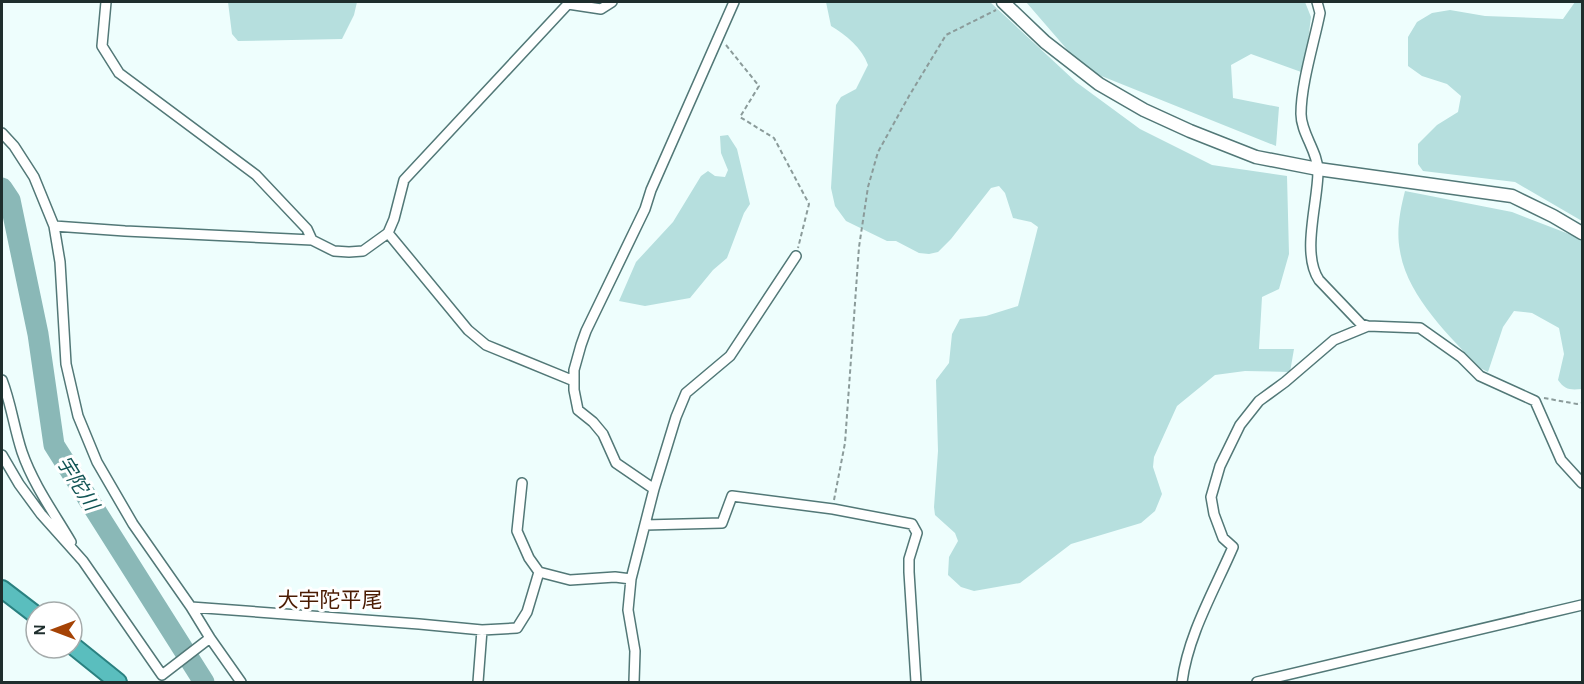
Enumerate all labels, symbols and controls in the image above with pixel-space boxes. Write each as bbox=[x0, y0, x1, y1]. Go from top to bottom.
water label: 宇陀川 bbox=[53, 452, 103, 516]
district label: 大宇陀平尾 bbox=[278, 589, 383, 611]
north arrow bbox=[24, 600, 84, 660]
text: N bbox=[32, 624, 48, 636]

